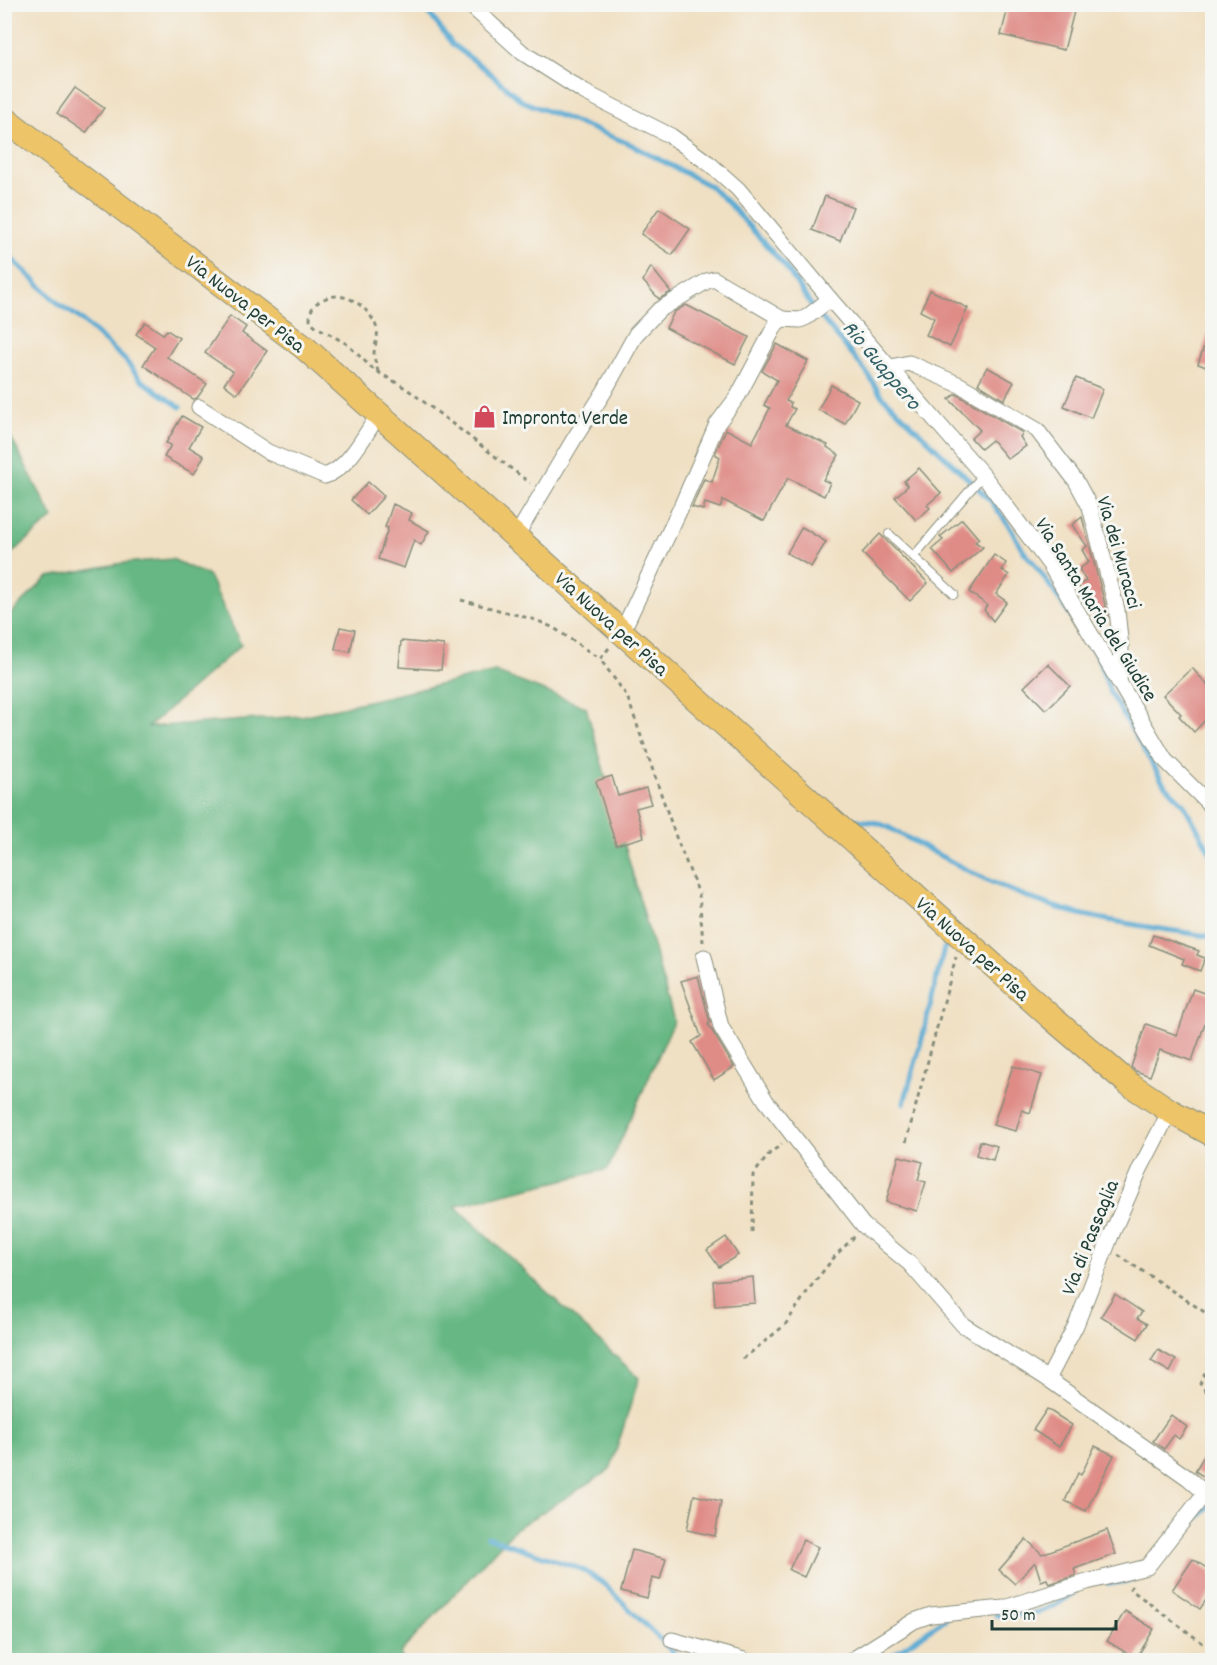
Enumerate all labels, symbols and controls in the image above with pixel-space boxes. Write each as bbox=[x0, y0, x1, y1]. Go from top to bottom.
street label: Via Nuova per Pisa bbox=[178, 249, 311, 362]
water label: Rio Guappero bbox=[834, 315, 928, 419]
shop icon: Impronta Verde bbox=[471, 404, 497, 430]
place label: Impronta Verde bbox=[502, 405, 628, 435]
street label: Via dei Muracci bbox=[1087, 493, 1148, 613]
street label: Via Santa Maria del Giudice bbox=[1026, 513, 1163, 708]
street label: Via Nuova per Pisa bbox=[546, 566, 675, 685]
street label: Via Nuova per Pisa bbox=[907, 891, 1036, 1010]
street label: Via di Passaglia bbox=[1055, 1175, 1129, 1300]
scale bar bbox=[992, 1593, 1116, 1631]
text: 50 m bbox=[1001, 1604, 1036, 1629]

